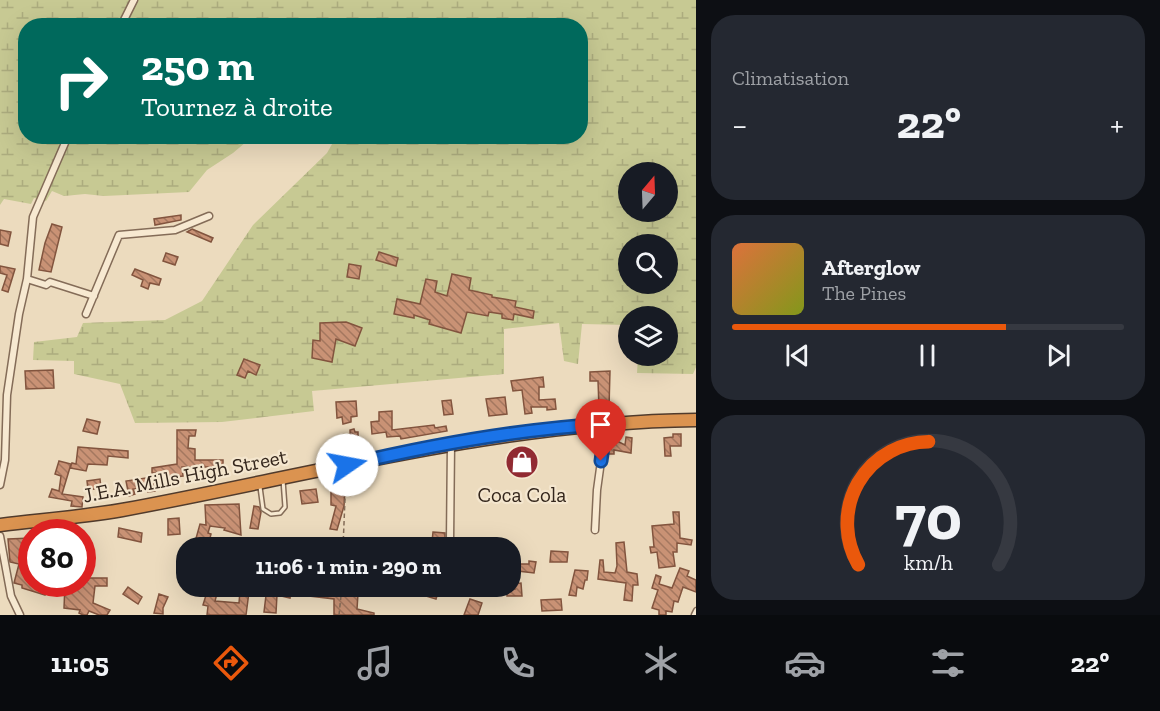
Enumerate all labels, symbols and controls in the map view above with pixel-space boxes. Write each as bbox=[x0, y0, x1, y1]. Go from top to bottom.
text: 250 m bbox=[141, 40, 254, 91]
icon: right bbox=[42, 42, 120, 120]
text: Climatisation bbox=[732, 66, 849, 90]
text: Tournez à droite bbox=[141, 91, 333, 123]
text: 22° bbox=[896, 96, 961, 150]
text: − bbox=[732, 105, 747, 144]
text: + bbox=[1110, 105, 1124, 144]
north arrow bbox=[618, 162, 678, 222]
map controls bbox=[618, 162, 678, 366]
button: search bbox=[618, 234, 678, 294]
text: Afterglow bbox=[822, 254, 920, 281]
text: The Pines bbox=[822, 281, 906, 305]
button: layers bbox=[618, 306, 678, 366]
icon: previous bbox=[781, 339, 814, 372]
icon: pause bbox=[911, 339, 944, 372]
icon: next bbox=[1042, 339, 1075, 372]
pin bbox=[575, 399, 626, 461]
icon: arrive bbox=[584, 408, 617, 441]
position arrow bbox=[315, 433, 379, 497]
street label: J.E.A. Mills High Street bbox=[81, 443, 289, 508]
shop icon: Coca Cola bbox=[504, 444, 540, 480]
text: 70 bbox=[895, 480, 961, 555]
place label: Coca Cola bbox=[477, 482, 567, 507]
speed limit sign: 80 bbox=[18, 519, 96, 597]
text: km/h bbox=[904, 550, 952, 575]
text: 11:06 · 1 min · 290 m bbox=[256, 553, 441, 580]
icon: directions bbox=[210, 642, 252, 684]
icon: music bbox=[354, 642, 396, 684]
icon: phone bbox=[497, 642, 539, 684]
icon: climate bbox=[640, 642, 682, 684]
icon: car bbox=[784, 642, 826, 684]
icon: filters bbox=[927, 642, 969, 684]
text: 11:05 bbox=[51, 647, 109, 679]
text: 22° bbox=[1070, 647, 1109, 679]

